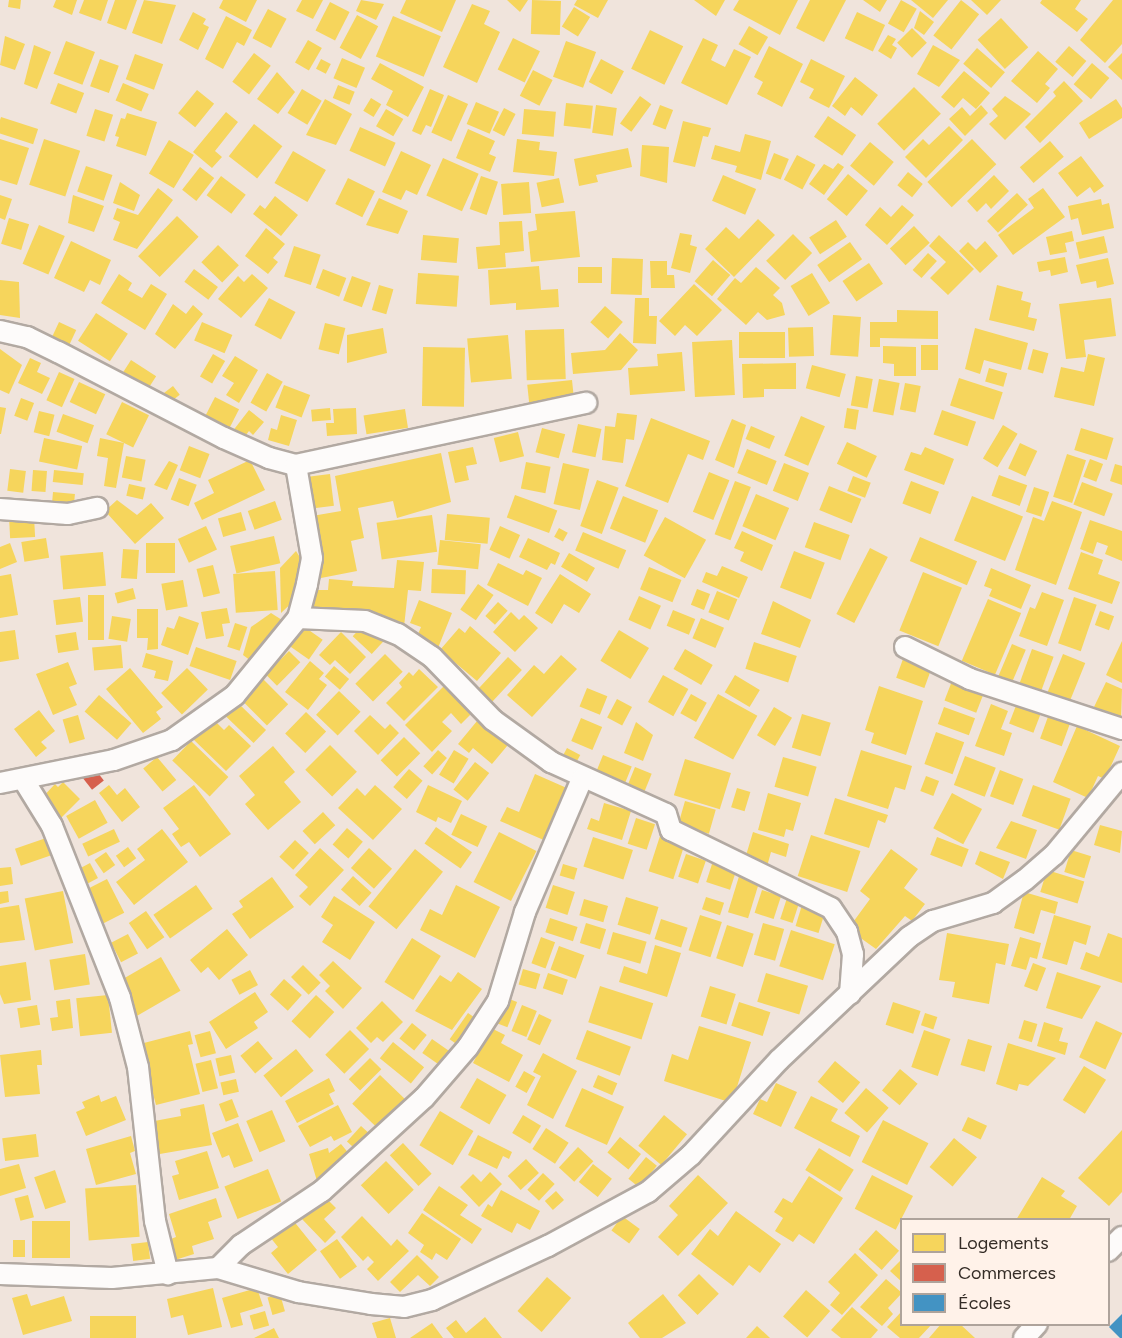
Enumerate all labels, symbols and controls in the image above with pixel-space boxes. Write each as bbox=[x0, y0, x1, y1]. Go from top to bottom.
legend bbox=[900, 1218, 1110, 1326]
text: Logements bbox=[958, 1232, 1049, 1254]
text: Commerces bbox=[958, 1262, 1056, 1284]
text: Écoles bbox=[958, 1292, 1011, 1314]

